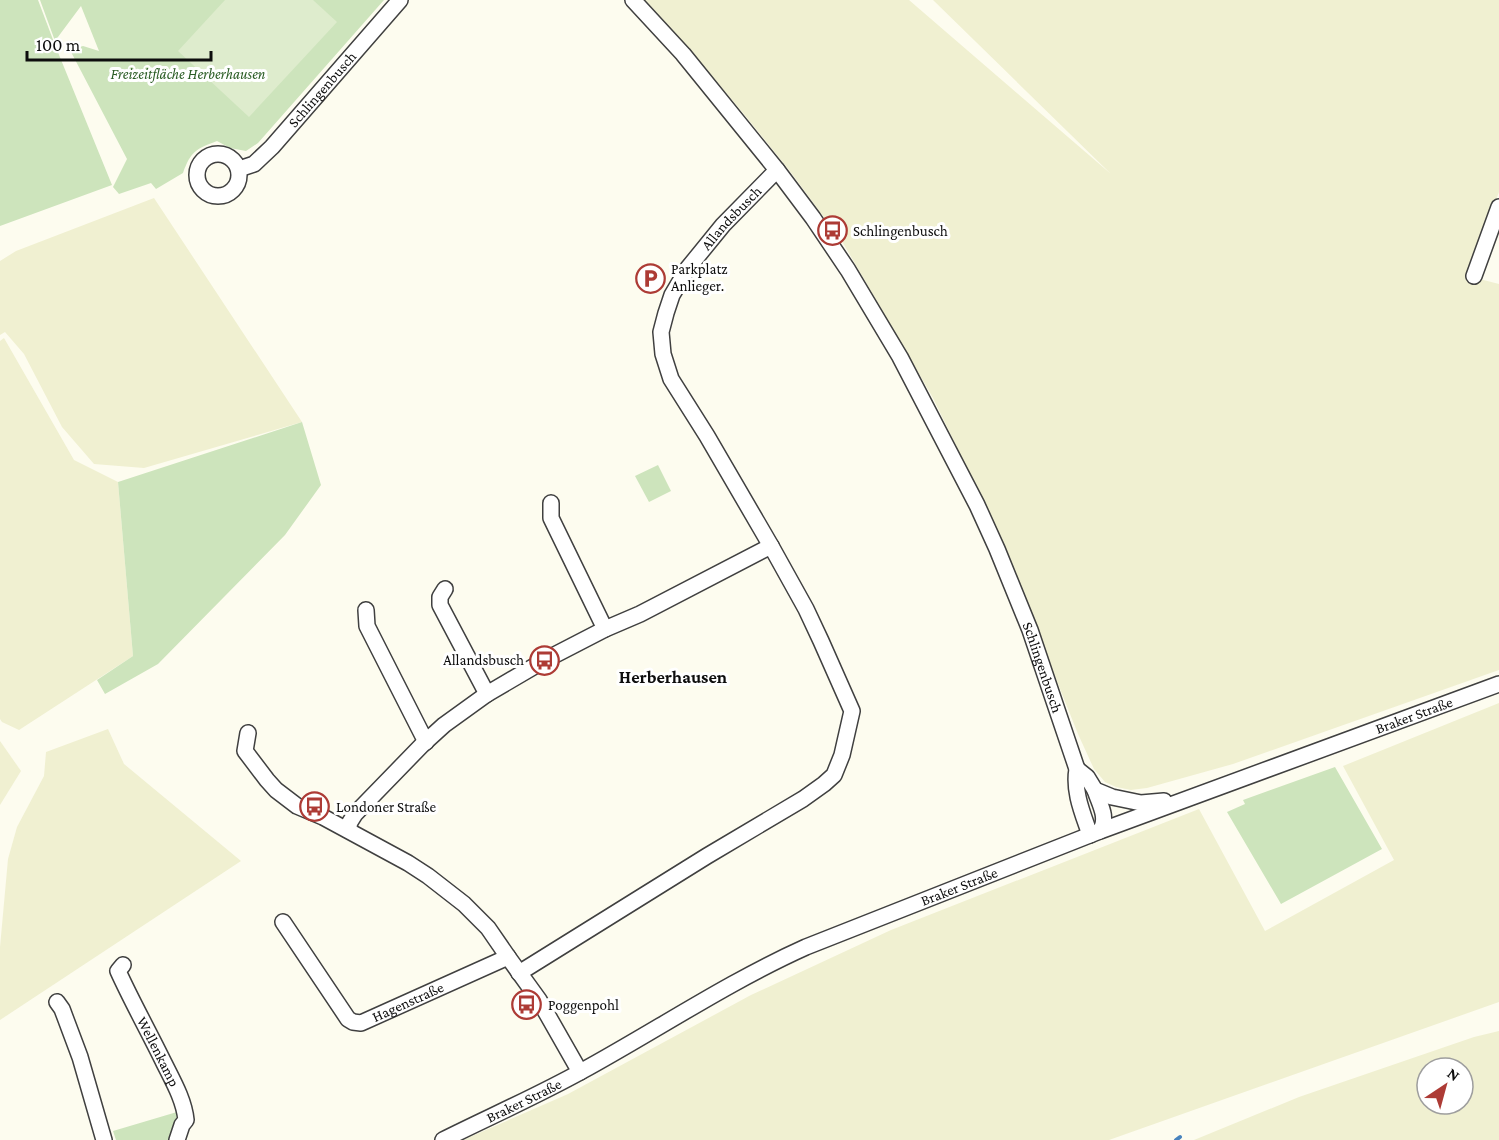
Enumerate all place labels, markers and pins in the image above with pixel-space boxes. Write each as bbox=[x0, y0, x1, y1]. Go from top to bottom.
bus stop icon: Schlingenbusch bbox=[816, 215, 848, 247]
place label: Schlingenbusch bbox=[853, 223, 948, 240]
place label: Parkplatz Anlieger. bbox=[671, 261, 728, 295]
parking icon: Parkplatz Anlieger. bbox=[634, 262, 666, 294]
bus stop icon: Allandsbusch bbox=[529, 644, 561, 676]
place label: Allandsbusch bbox=[443, 652, 524, 668]
bus stop icon: Londoner Straße bbox=[299, 791, 331, 823]
place label: Londoner Straße bbox=[336, 799, 436, 815]
bus stop icon: Poggenpohl bbox=[511, 989, 543, 1021]
place label: Poggenpohl bbox=[548, 997, 619, 1014]

